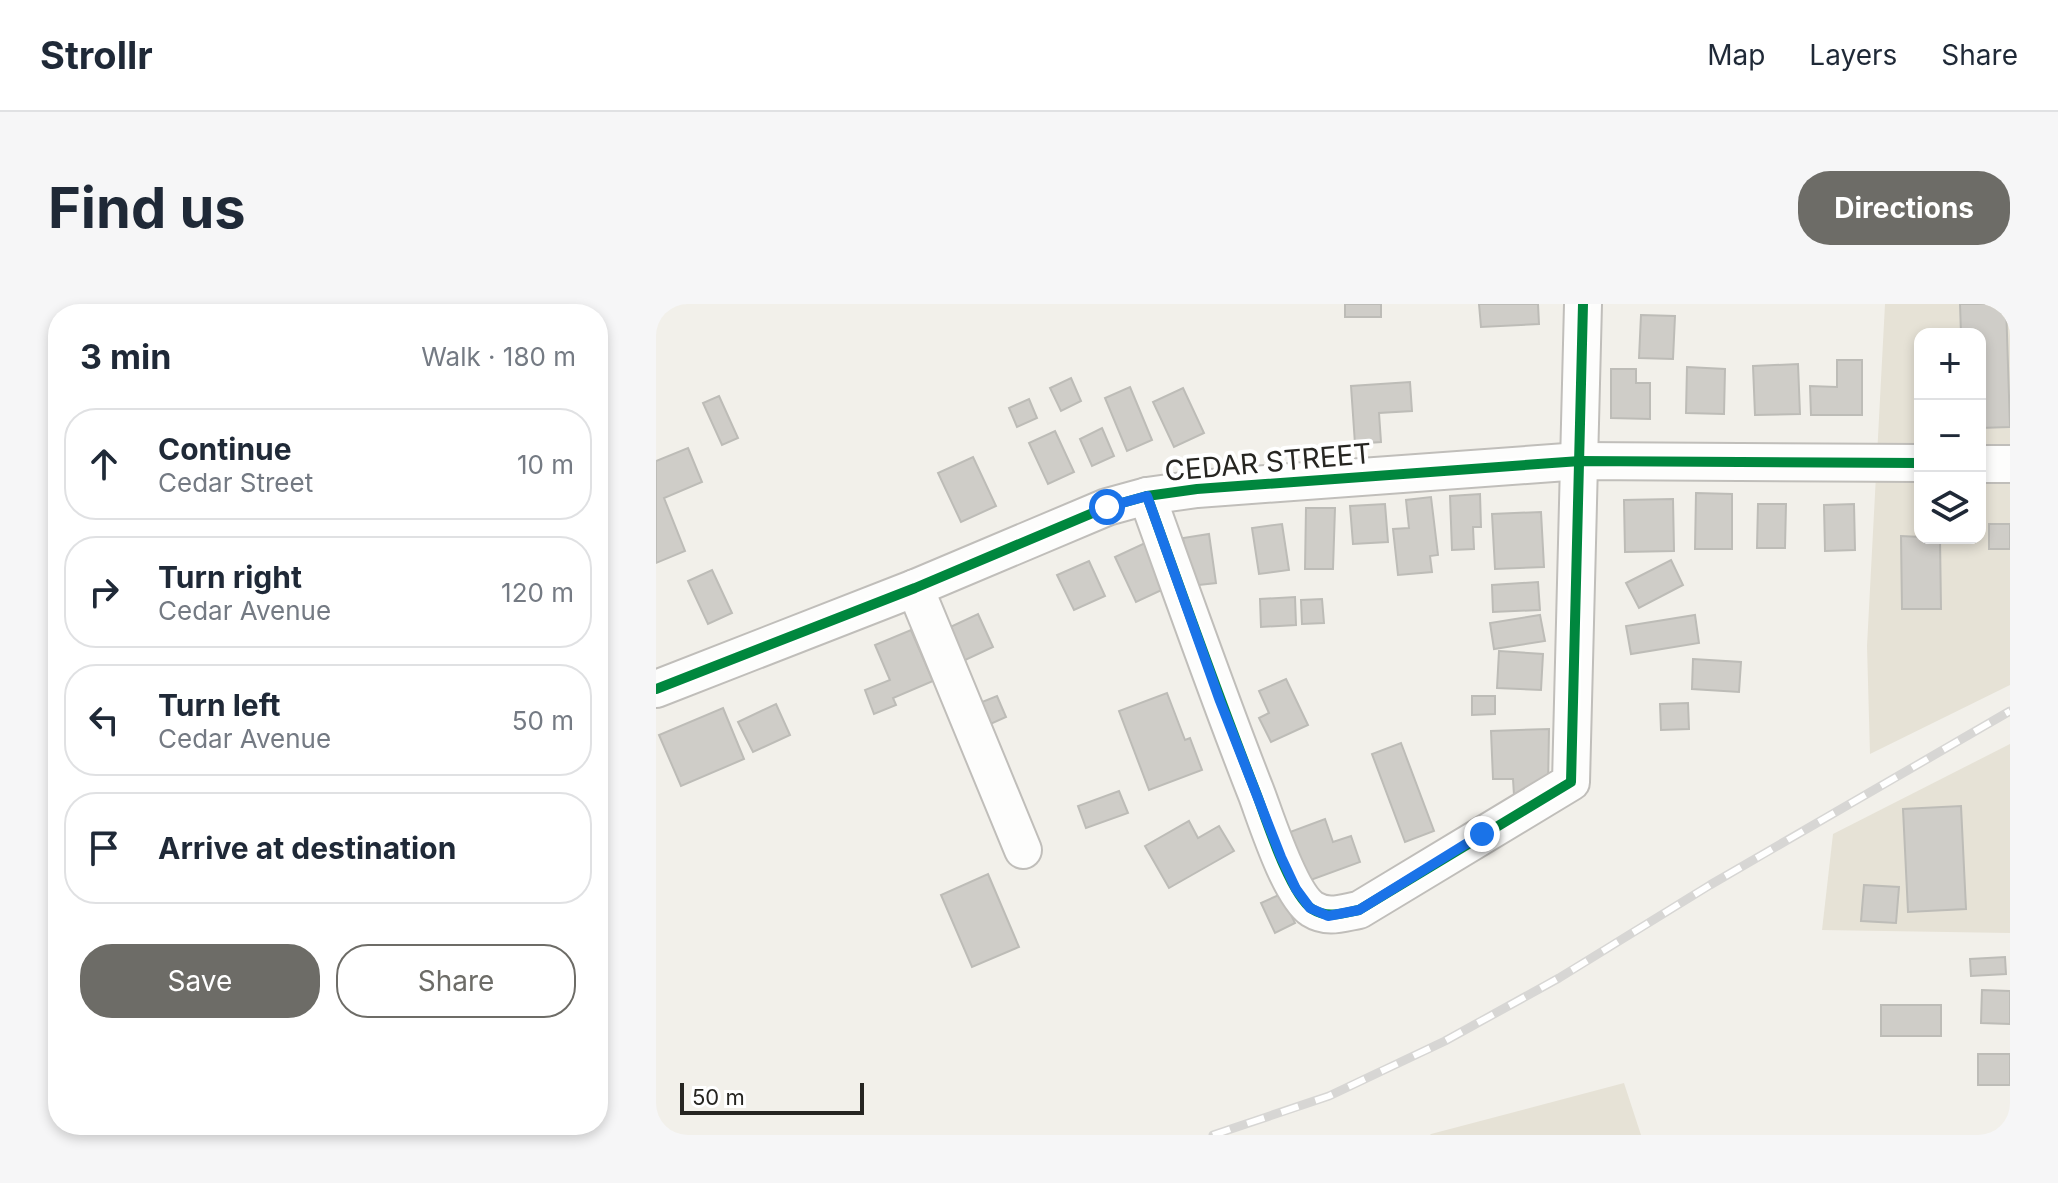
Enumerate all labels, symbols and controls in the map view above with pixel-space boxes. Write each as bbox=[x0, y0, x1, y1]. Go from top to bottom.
text: Strollr bbox=[40, 32, 153, 78]
text: Map bbox=[1707, 38, 1765, 72]
text: Layers bbox=[1809, 38, 1897, 72]
text: Share bbox=[1941, 38, 2018, 72]
button: Directions bbox=[1798, 171, 2010, 245]
text: Find us bbox=[48, 174, 246, 242]
map controls bbox=[1914, 328, 1986, 544]
button: + bbox=[1914, 328, 1986, 400]
text: 3 min bbox=[80, 336, 171, 377]
text: Walk · 180 m bbox=[421, 341, 576, 372]
button: − bbox=[1914, 400, 1986, 472]
text: Continue bbox=[158, 431, 292, 467]
street label: CEDAR STREET bbox=[1163, 436, 1373, 488]
icon: ahead bbox=[82, 442, 126, 486]
text: 10 m bbox=[517, 449, 574, 480]
text: Cedar Street bbox=[158, 467, 313, 498]
button: layers bbox=[1914, 472, 1986, 544]
route start bbox=[1089, 489, 1125, 525]
text: Turn right bbox=[158, 559, 302, 595]
icon: right bbox=[82, 570, 126, 614]
text: 120 m bbox=[501, 577, 574, 608]
text: Cedar Avenue bbox=[158, 595, 331, 626]
text: Turn left bbox=[158, 687, 280, 723]
icon: left bbox=[82, 698, 126, 742]
text: 50 m bbox=[512, 705, 574, 736]
text: Cedar Avenue bbox=[158, 723, 331, 754]
route end bbox=[1464, 816, 1500, 852]
icon: arrive bbox=[82, 826, 126, 870]
text: Arrive at destination bbox=[158, 830, 456, 866]
button: Save bbox=[80, 944, 320, 1018]
button: Share bbox=[336, 944, 576, 1018]
scale bar bbox=[680, 1079, 864, 1115]
text: 50 m bbox=[692, 1084, 745, 1110]

